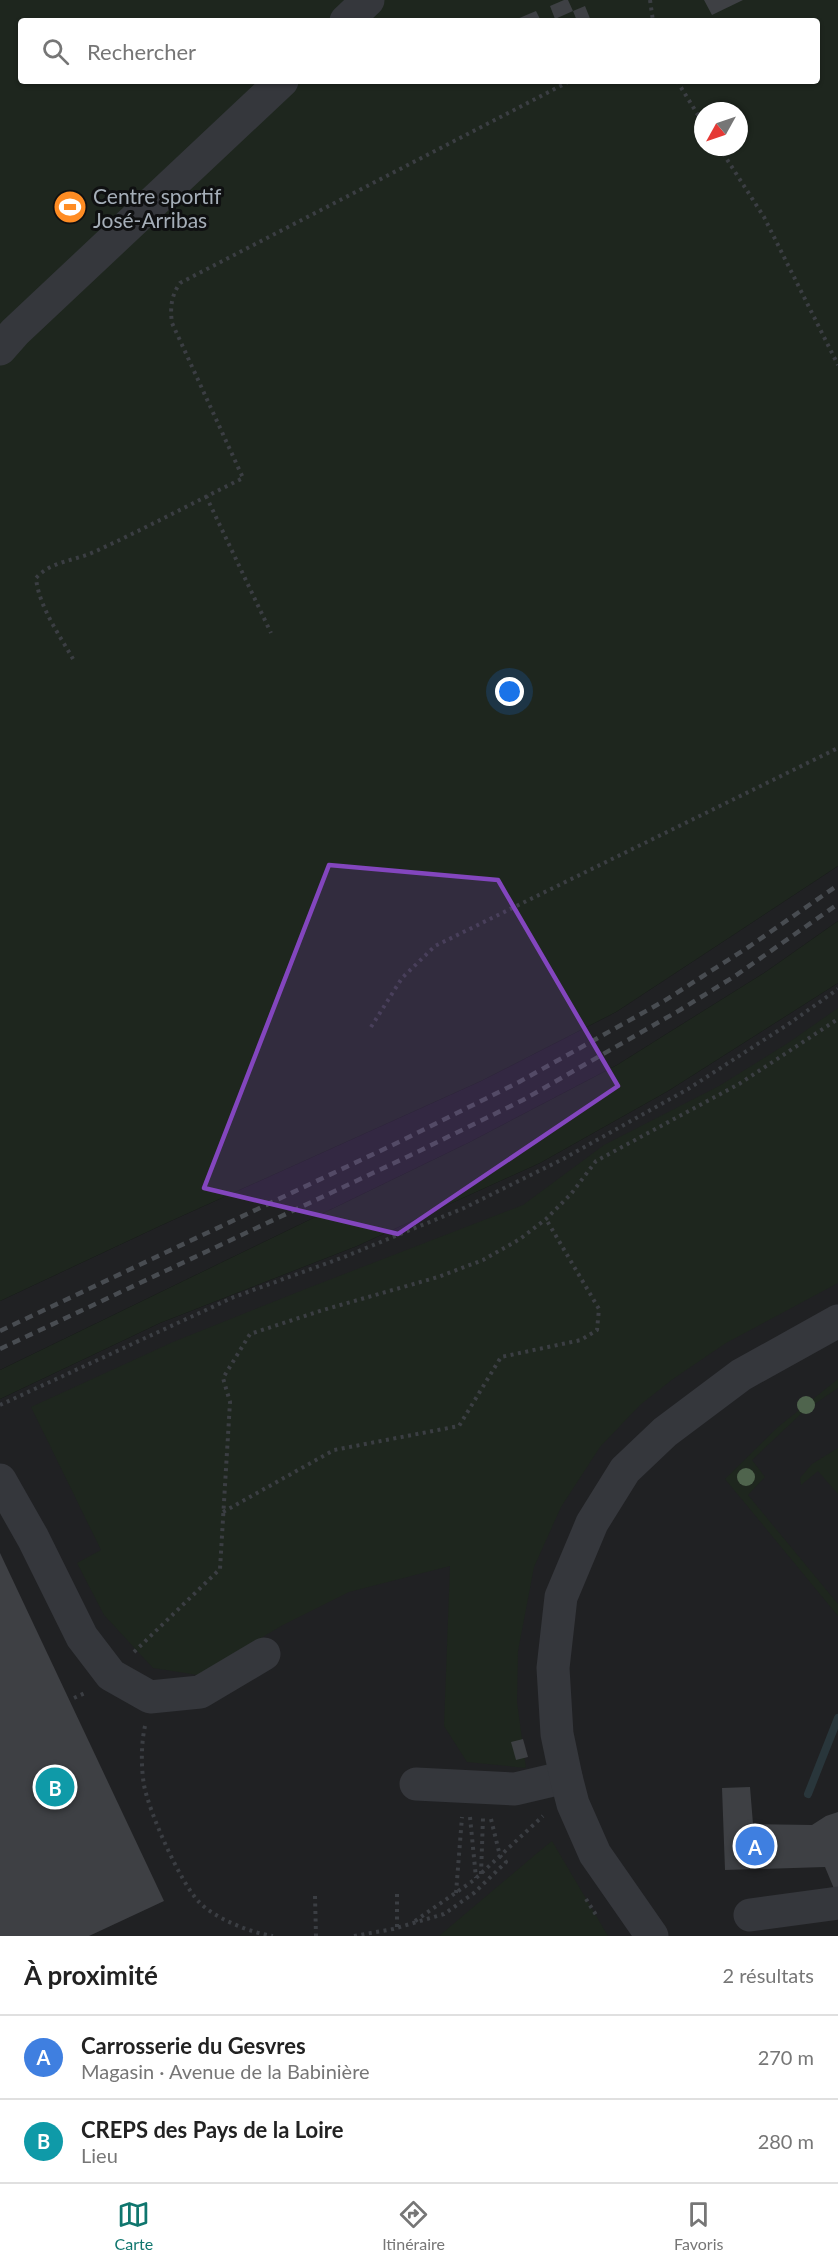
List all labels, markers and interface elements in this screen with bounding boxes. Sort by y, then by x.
search box [18,18,820,84]
icon: search [39,35,72,68]
text: Rechercher [87,38,196,65]
north arrow [694,102,748,156]
place label: Centre sportif José-Arribas [93,183,222,232]
sports icon: Centre sportif José-Arribas [52,189,88,225]
your location [495,677,524,706]
pin: B [36,1764,74,1810]
pin: A [736,1824,774,1868]
text: À proximité [24,1959,158,1991]
text: 2 résultats [723,1963,814,1987]
text: Carrosserie du Gesvres [81,2032,306,2059]
text: A [37,2045,50,2069]
text: 270 m [758,2045,814,2069]
text: Magasin · Avenue de la Babinière [81,2059,370,2083]
text: CREPS des Pays de la Loire [81,2116,343,2143]
text: B [37,2129,50,2153]
text: 280 m [758,2129,814,2153]
text: Lieu [81,2143,118,2167]
tab: Carte [115,2198,153,2253]
tab: Itinéraire [382,2198,445,2253]
tab: Favoris [674,2198,723,2253]

